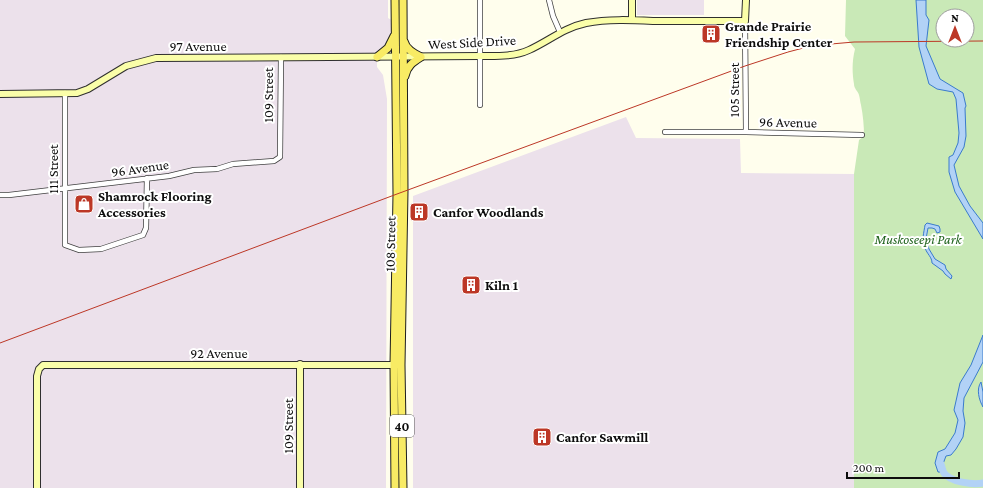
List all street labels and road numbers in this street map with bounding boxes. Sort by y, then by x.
street label: West Side Drive [428,32,516,52]
street label: 97 Avenue [169,38,227,54]
street label: 105 Street [726,62,742,117]
street label: 109 Street [260,67,276,123]
street label: 96 Avenue [759,113,817,131]
street label: 111 Street [45,144,61,194]
street label: 96 Avenue [110,156,170,180]
street label: 108 Street [382,216,398,272]
street label: 92 Avenue [190,345,248,361]
street label: 109 Street [280,398,296,454]
road number: 40 [390,415,414,437]

